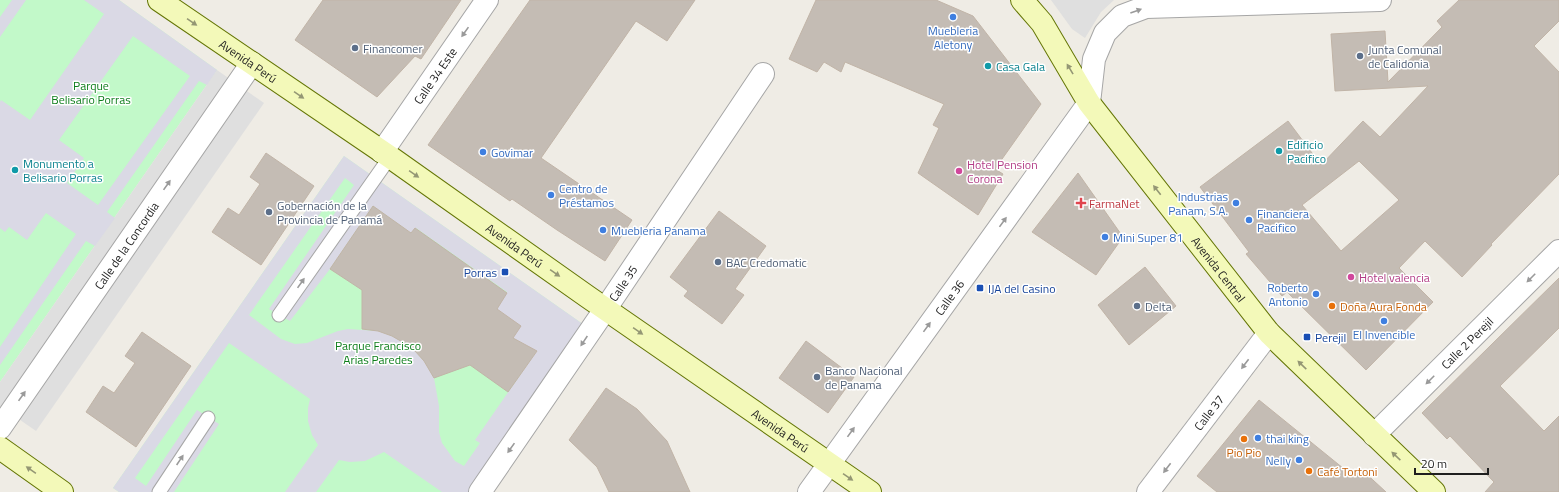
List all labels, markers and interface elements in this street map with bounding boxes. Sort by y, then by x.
one-way arrow [1130,8,1142,14]
marker: Muebleria Aletony [948,12,958,22]
one-way arrow [186,18,197,26]
place label: Muebleria Aletony [928,21,978,54]
one-way arrow [461,27,469,37]
street label: Avenida Perú [216,34,281,87]
place label: Financomer [363,39,423,58]
place label: Junta Comunal de Calidonia [1368,40,1442,73]
marker: Financomer [350,43,360,53]
street label: Calle 34 Este [408,43,461,108]
marker: Junta Comunal de Calidonia [1355,51,1365,61]
place label: Casa Gala [996,57,1045,76]
marker: Casa Gala [983,61,993,71]
one-way arrow [1066,63,1073,75]
park label: Parque Belisario Porras [51,76,131,109]
one-way arrow [294,91,304,99]
place label: Edificio Pacifico [1287,135,1326,168]
place label: Govimar [491,143,533,162]
marker: Edificio Pacifico [1274,146,1284,156]
marker: Govimar [478,147,488,157]
place label: Monumento a Belisario Porras [23,154,103,187]
place label: Hotel Pension Corona [967,155,1038,188]
marker: Monumento a Belisario Porras [10,165,20,175]
marker: Hotel Pension Corona [954,166,964,176]
one-way arrow [409,170,420,178]
place label: Centro de Préstamos [559,179,614,212]
one-way arrow [163,180,171,191]
one-way arrow [1153,184,1162,195]
place label: Industrias Panam, S.A. [1168,187,1228,220]
marker: Centro de Préstamos [546,190,556,200]
place label: FarmaNet [1089,194,1140,213]
place label: Gobernación de la Provincia de Panamá [277,196,382,229]
street label: Calle de la Concordia [89,198,163,293]
marker: FarmaNet [1076,198,1086,208]
marker: Industrias Panam, S.A. [1231,198,1241,208]
place label: Financiera Pacifico [1257,204,1309,237]
marker: Gobernación de la Provincia de Panamá [264,207,274,217]
marker: Financiera Pacifico [1244,215,1254,225]
one-way arrow [999,216,1007,227]
street label: Avenida Perú [482,218,547,272]
place label: Muebleria Panama [611,221,706,240]
marker: Muebleria Panama [598,225,608,235]
place label: Mini Super 81 [1113,228,1183,247]
marker: Mini Super 81 [1100,232,1110,242]
street label: Avenida Central [1187,232,1251,306]
place label: BAC Credomatic [726,253,807,272]
marker: BAC Credomatic [713,257,723,267]
street label: Calle 35 [604,261,642,305]
place label: Porras [464,263,497,282]
marker: Porras [500,267,510,277]
place label: Hotel valencia [1359,268,1430,287]
one-way arrow [549,269,560,277]
marker: Hotel valencia [1346,272,1356,282]
one-way arrow [1526,273,1536,283]
street label: Calle 36 [930,275,969,319]
one-way arrow [297,278,305,288]
place label: Roberto Antonio [1267,278,1308,311]
place label: IJA del Casino [988,279,1056,298]
marker: IJA del Casino [975,283,985,293]
marker: Roberto Antonio [1311,289,1321,299]
place label: Delta [1145,297,1172,316]
place label: Doña Aura Fonda [1340,297,1427,316]
marker: Delta [1132,301,1142,311]
marker: Doña Aura Fonda [1327,301,1337,311]
street label: Calle 2 Perejil [1436,312,1498,373]
marker: El Invencible [1379,316,1389,326]
one-way arrow [923,322,931,332]
place label: El Invencible [1353,325,1415,344]
one-way arrow [633,327,643,335]
place label: Perejil [1315,328,1346,347]
marker: Perejil [1302,332,1312,342]
one-way arrow [580,335,588,346]
park label: Parque Francisco Arias Paredes [335,336,421,369]
one-way arrow [1242,359,1250,369]
one-way arrow [1297,360,1307,370]
place label: Banco Nacional de Panama [825,361,903,394]
marker: Banco Nacional de Panama [812,372,822,382]
one-way arrow [1425,375,1435,385]
one-way arrow [18,391,26,401]
street label: Calle 37 [1189,391,1228,434]
street label: Avenida Perú [748,403,813,457]
one-way arrow [847,427,855,438]
place label: thai king [1266,429,1309,448]
marker: thai king [1253,433,1263,443]
marker: Pio Pio [1239,434,1249,444]
one-way arrow [507,443,515,453]
place label: Pio Pio [1227,443,1261,462]
scale bar [1415,450,1488,476]
place label: Nelly [1266,451,1291,470]
one-way arrow [1391,451,1401,460]
one-way arrow [176,454,184,465]
text: 20 m [1421,454,1447,473]
marker: Nelly [1294,455,1304,465]
one-way arrow [1163,462,1171,473]
place label: Café Tortoni [1317,462,1377,481]
one-way arrow [26,466,36,474]
marker: Café Tortoni [1304,466,1314,476]
one-way arrow [843,473,853,481]

